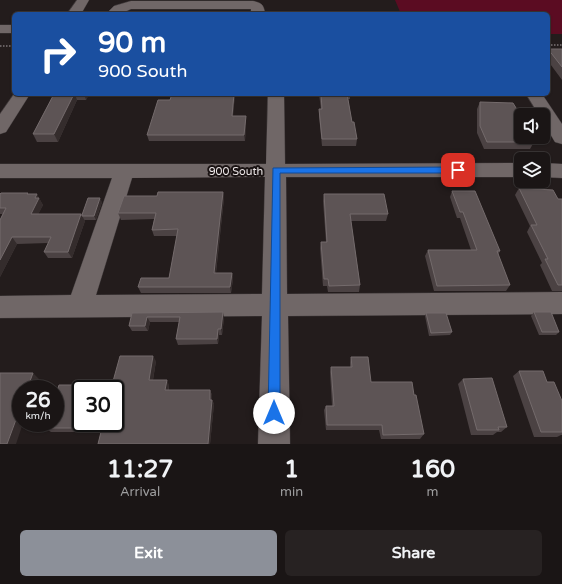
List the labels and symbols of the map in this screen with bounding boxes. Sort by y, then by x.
pin [441,153,475,187]
street label: 900 South [209,165,263,178]
speed limit sign: 30 [72,380,124,432]
position arrow [253,392,295,434]

